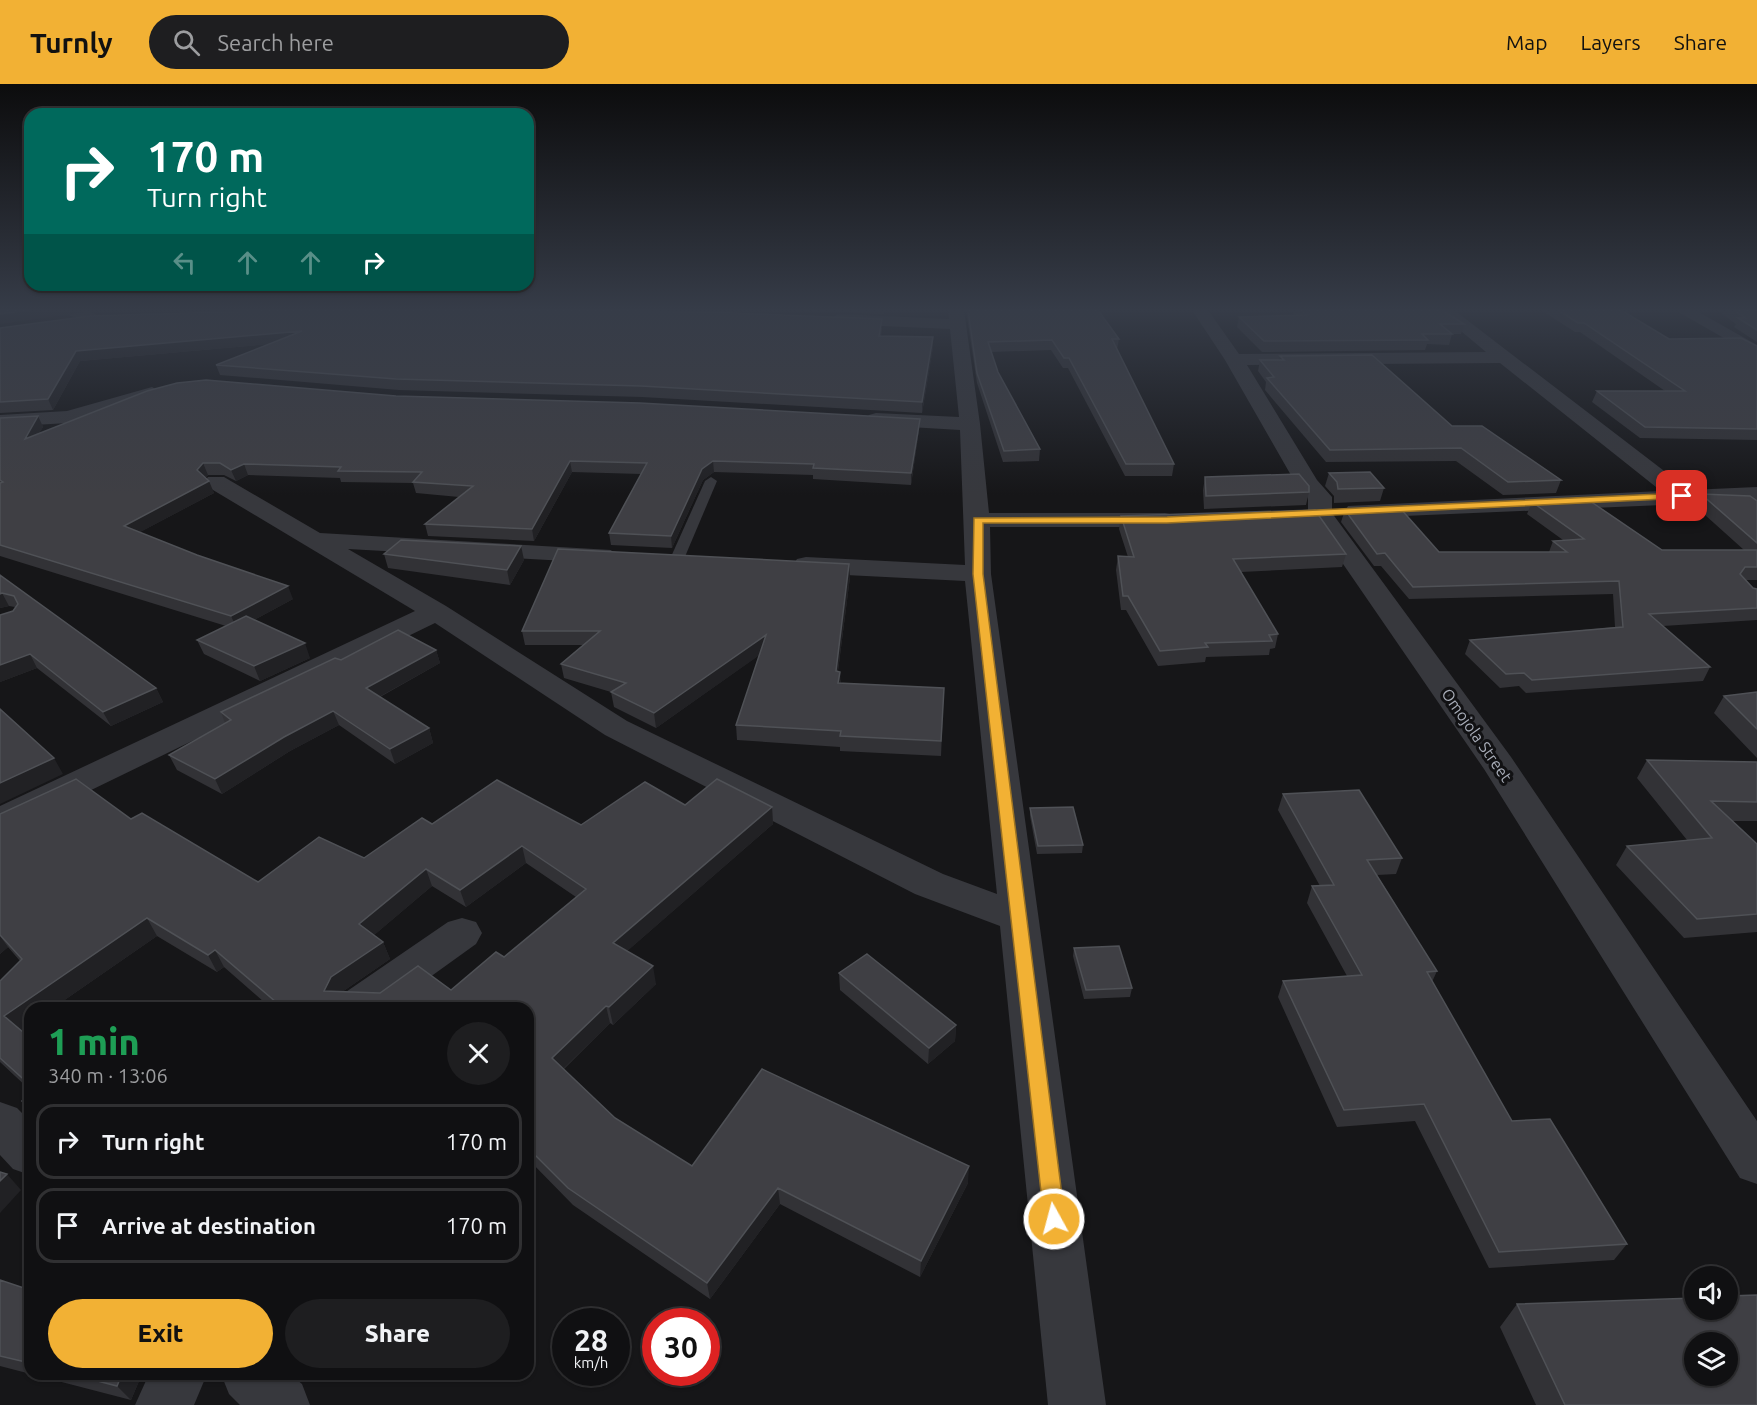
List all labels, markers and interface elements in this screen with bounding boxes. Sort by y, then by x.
search box [149,15,569,69]
icon: search [170,26,203,59]
text: Turnly [30,27,113,58]
text: Search here [218,30,334,55]
text: Map [1506,30,1547,54]
text: Layers [1580,30,1641,54]
text: Share [1674,30,1727,54]
icon: right [48,132,126,210]
text: 170 m [147,133,264,180]
text: Turn right [147,182,267,212]
icon: left [168,246,201,279]
icon: ahead [231,246,264,279]
icon: ahead [294,246,327,279]
icon: right [357,246,390,279]
pin [1656,470,1707,521]
icon: arrive [1665,479,1698,512]
street label: Omojola Street [1438,685,1516,786]
text: 1 min [48,1021,140,1062]
button: close [447,1022,510,1085]
text: 340 m · 13:06 [48,1064,168,1087]
icon: right [51,1125,84,1158]
text: Turn right [102,1129,204,1154]
text: 170 m [446,1129,507,1154]
position arrow [1022,1187,1086,1251]
icon: arrive [51,1209,84,1242]
text: Arrive at destination [102,1213,316,1238]
text: 170 m [446,1213,507,1238]
map controls [1684,1266,1738,1386]
button: sound [1684,1266,1738,1320]
button: Exit [48,1299,273,1368]
button: Share [285,1299,510,1368]
speed limit sign: 30 [642,1308,720,1386]
text: 28 [574,1323,608,1357]
button: layers [1684,1332,1738,1386]
text: km/h [574,1354,608,1371]

